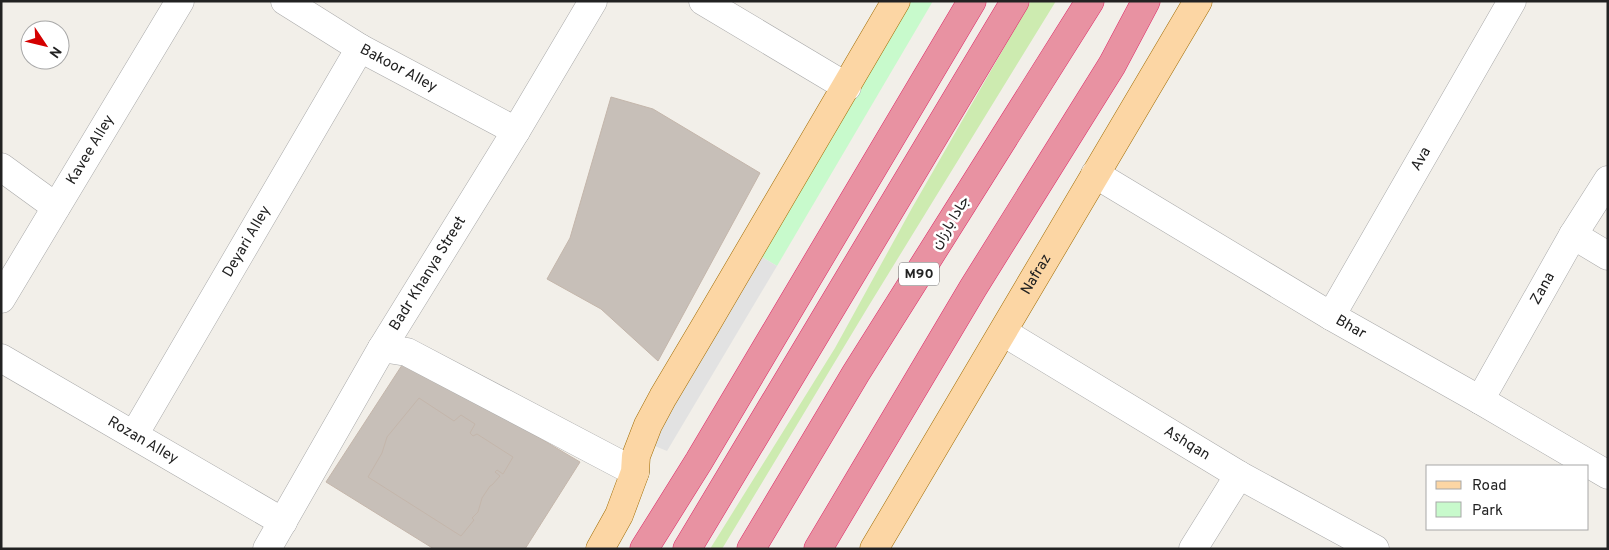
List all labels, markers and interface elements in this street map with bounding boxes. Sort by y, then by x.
north arrow [20,20,70,70]
street label: Bakoor Alley [356,40,440,97]
text: N [45,43,64,61]
street label: Kavee Alley [62,111,119,188]
street label: Ava [1407,144,1436,175]
street label: جادا بارزان [927,193,975,253]
street label: Deyari Alley [219,202,275,281]
street label: Badr Khanya Street [385,213,471,334]
street label: Nafraz [1017,251,1056,298]
road number: M90 [899,262,939,286]
street label: Zana [1526,269,1560,308]
street label: Bhar [1332,311,1370,343]
street label: Rozan Alley [104,412,182,468]
street label: Ashqan [1160,422,1214,465]
legend [1426,465,1589,530]
text: Road [1472,477,1507,496]
text: Park [1472,502,1503,521]

